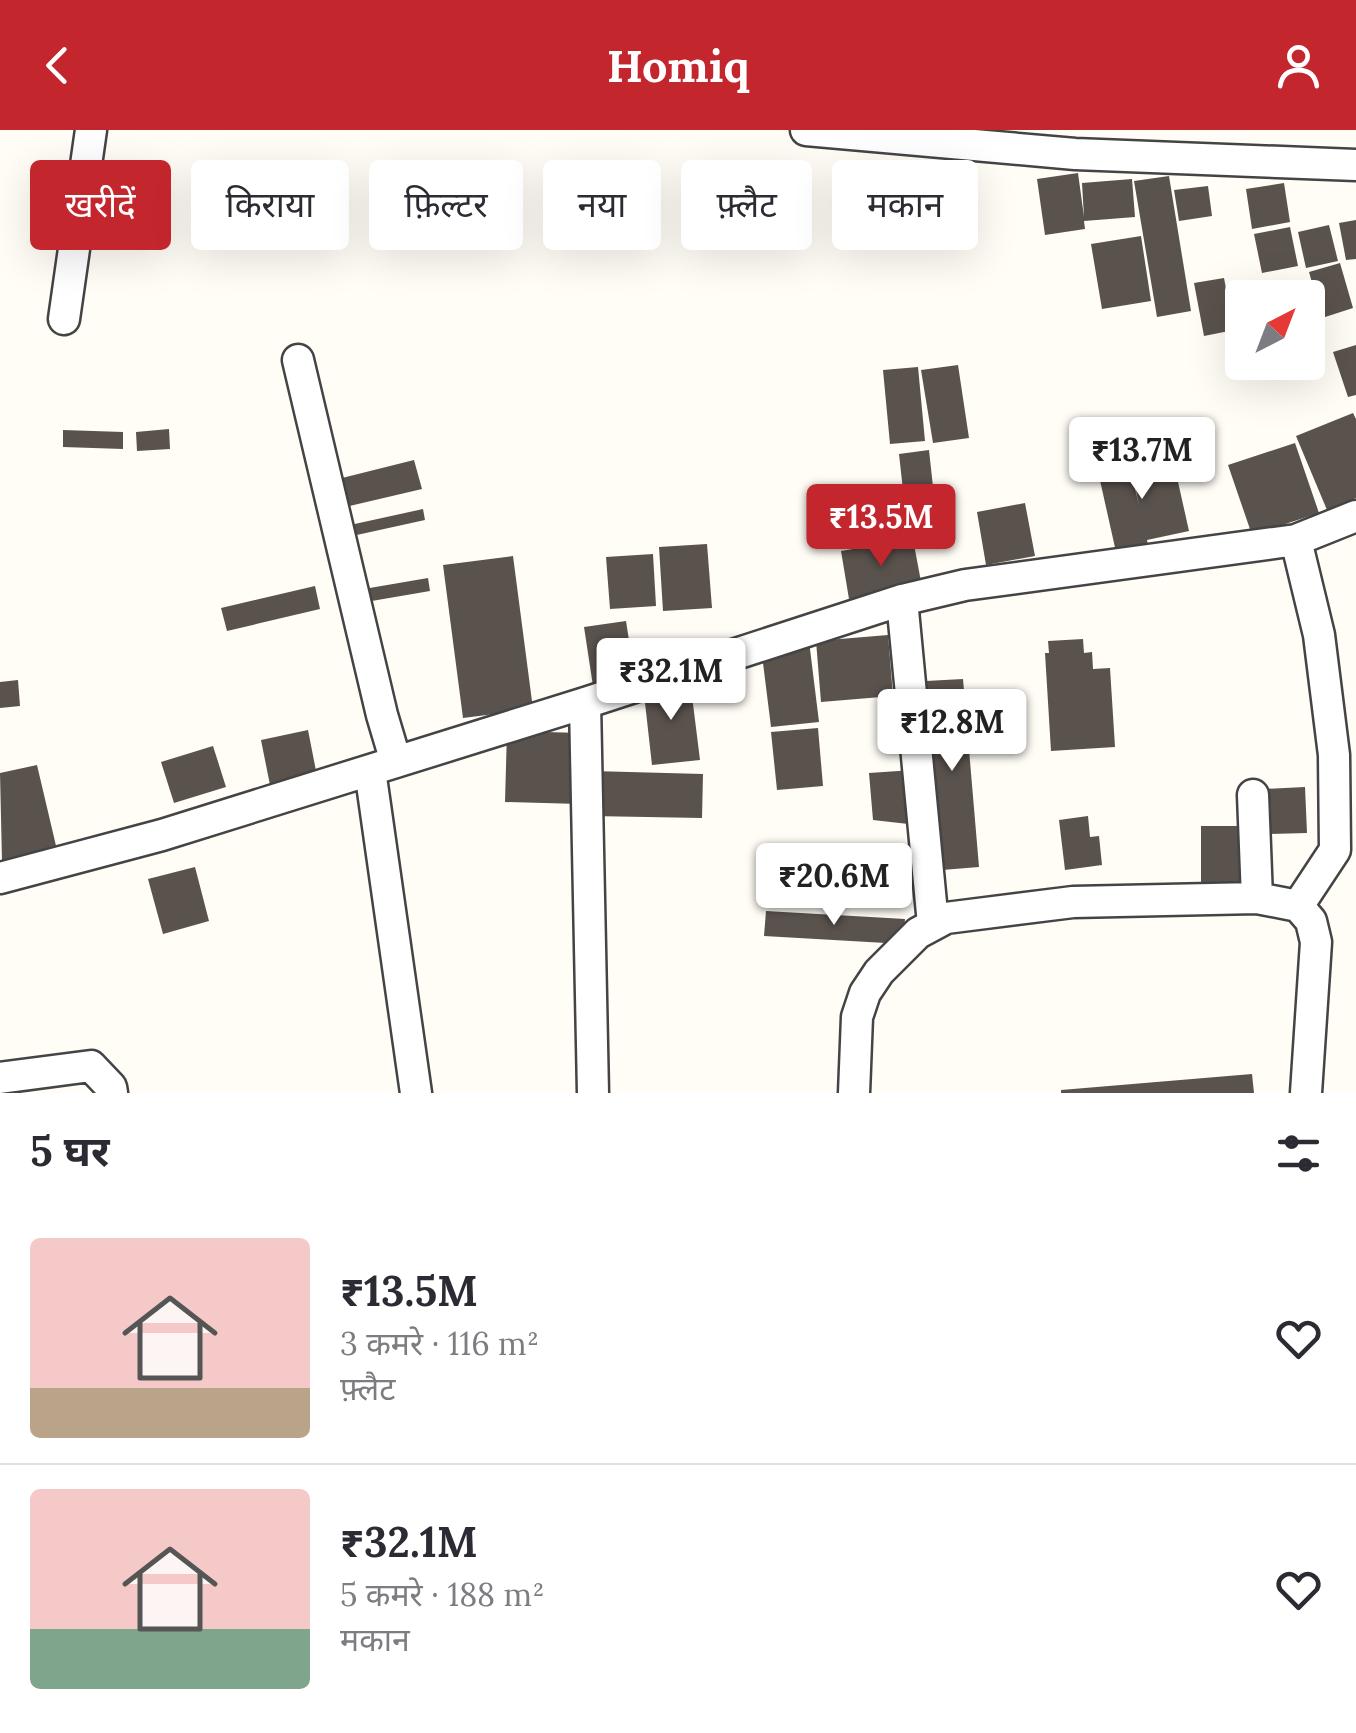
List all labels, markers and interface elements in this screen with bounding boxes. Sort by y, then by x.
text: Homiq [607,37,749,94]
icon: back [30,38,85,93]
icon: person [1271,38,1326,93]
chip: खरीदें [30,160,171,250]
chip: किराया [191,160,349,250]
chip: फ़िल्टर [369,160,523,250]
chip: नया [543,160,661,250]
chip: फ़्लैट [681,160,812,250]
chip: मकान [832,160,978,250]
north arrow [1225,280,1325,380]
map controls [1225,280,1325,380]
pin: ₹13.7M [1061,417,1223,502]
text: ₹13.7M [1091,429,1193,470]
pin: ₹13.5M [800,484,962,569]
text: ₹13.5M [828,496,934,537]
pin: ₹32.1M [590,638,752,723]
text: ₹32.1M [619,650,723,691]
pin: ₹12.8M [871,689,1033,774]
text: ₹12.8M [899,701,1005,742]
pin: ₹20.6M [753,843,915,928]
text: ₹20.6M [778,855,890,896]
text: 5 घर [30,1124,109,1178]
icon: filters [1271,1126,1326,1181]
text: ₹13.5M [340,1264,478,1318]
icon: home [110,1278,230,1398]
icon: heart [1271,1311,1326,1366]
text: 3 कमरे · 116 m² [340,1323,539,1364]
text: फ़्लैट [340,1368,395,1409]
text: ₹32.1M [340,1515,478,1569]
icon: home [110,1529,230,1649]
icon: heart [1271,1562,1326,1617]
text: 5 कमरे · 188 m² [340,1574,544,1615]
text: मकान [340,1619,410,1660]

